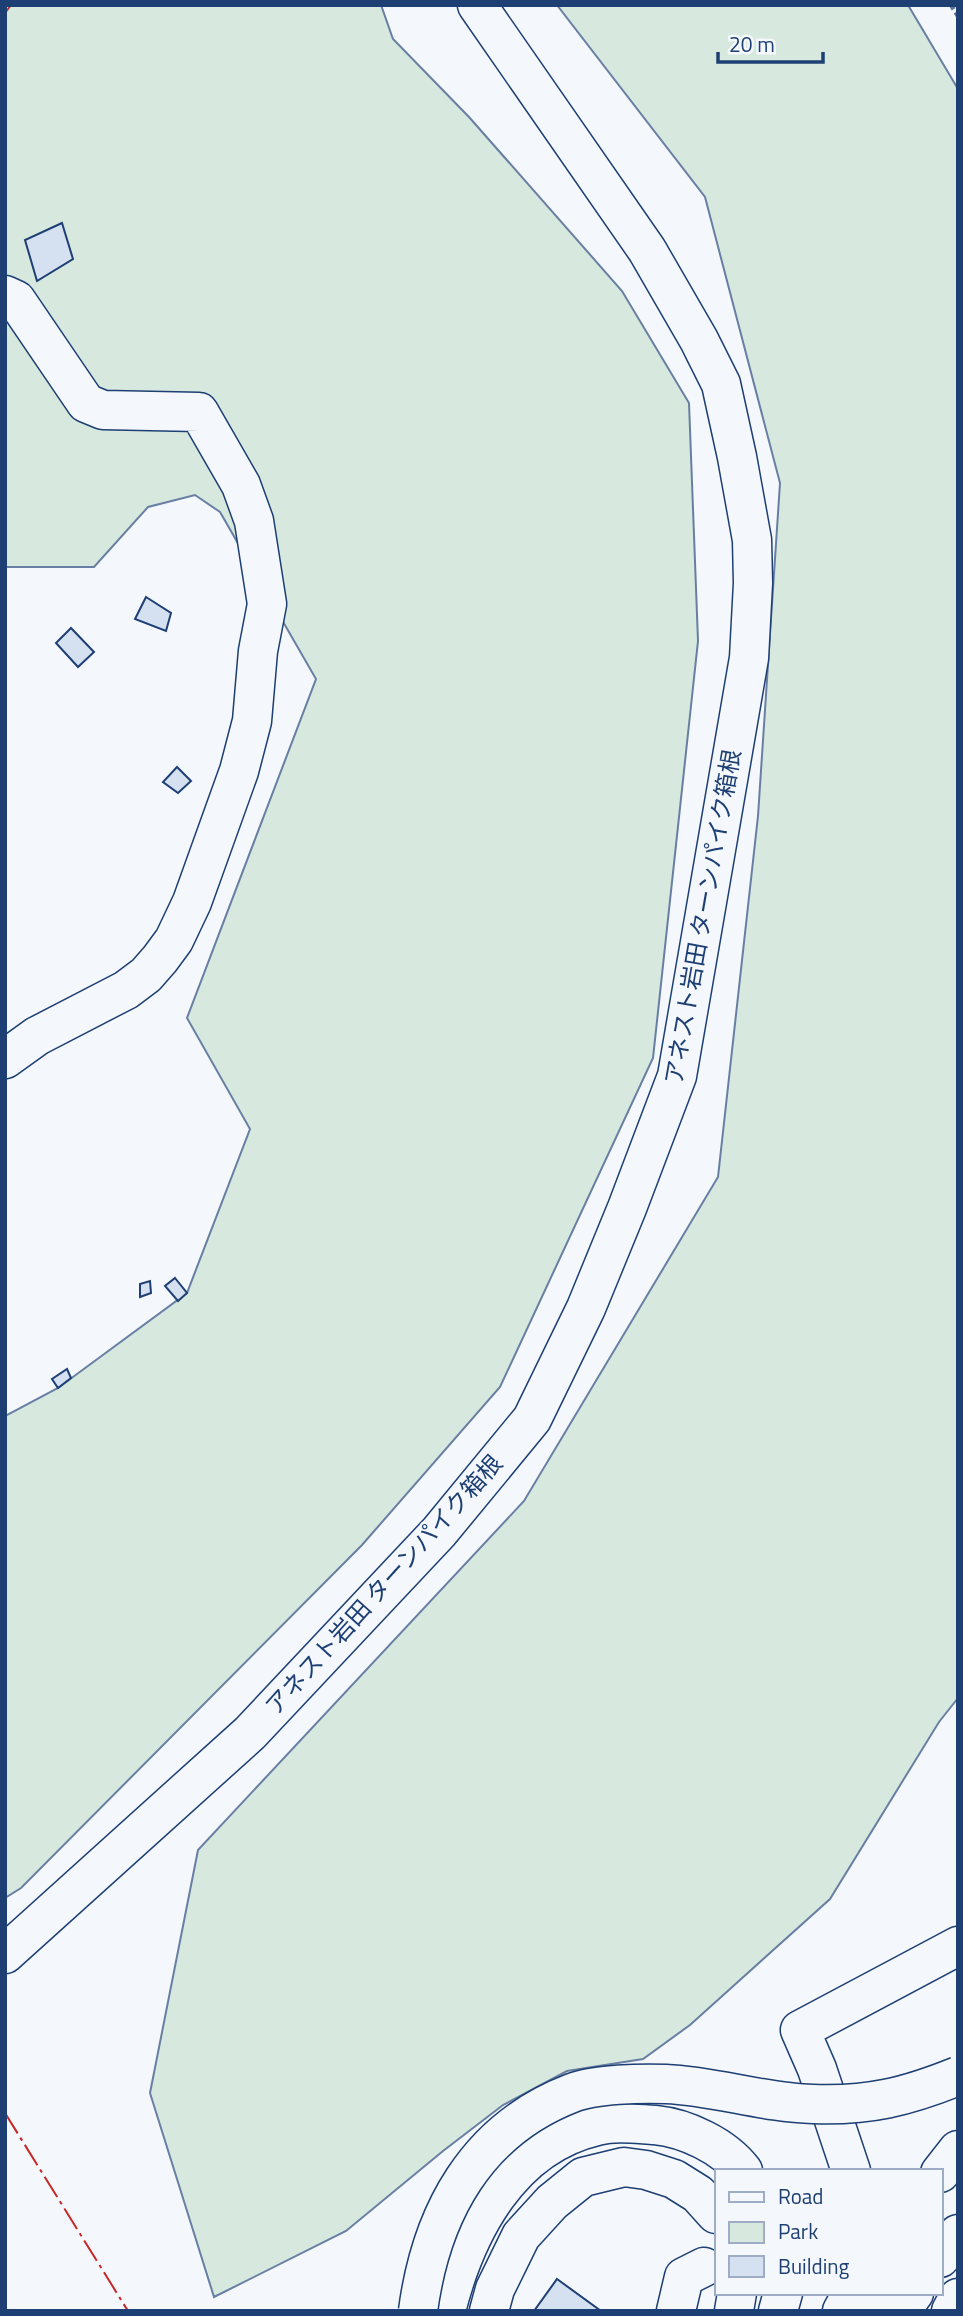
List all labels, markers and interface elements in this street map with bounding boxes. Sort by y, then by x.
scale bar [718,21,823,65]
text: 20 m [729,28,775,60]
street label: アネスト岩田 ターンパイク箱根 [655,746,749,1087]
street label: アネスト岩田 ターンパイク箱根 [256,1446,510,1723]
legend [715,2169,942,2295]
text: Road [778,2180,823,2212]
text: Park [778,2215,818,2247]
text: Building [778,2250,850,2282]

